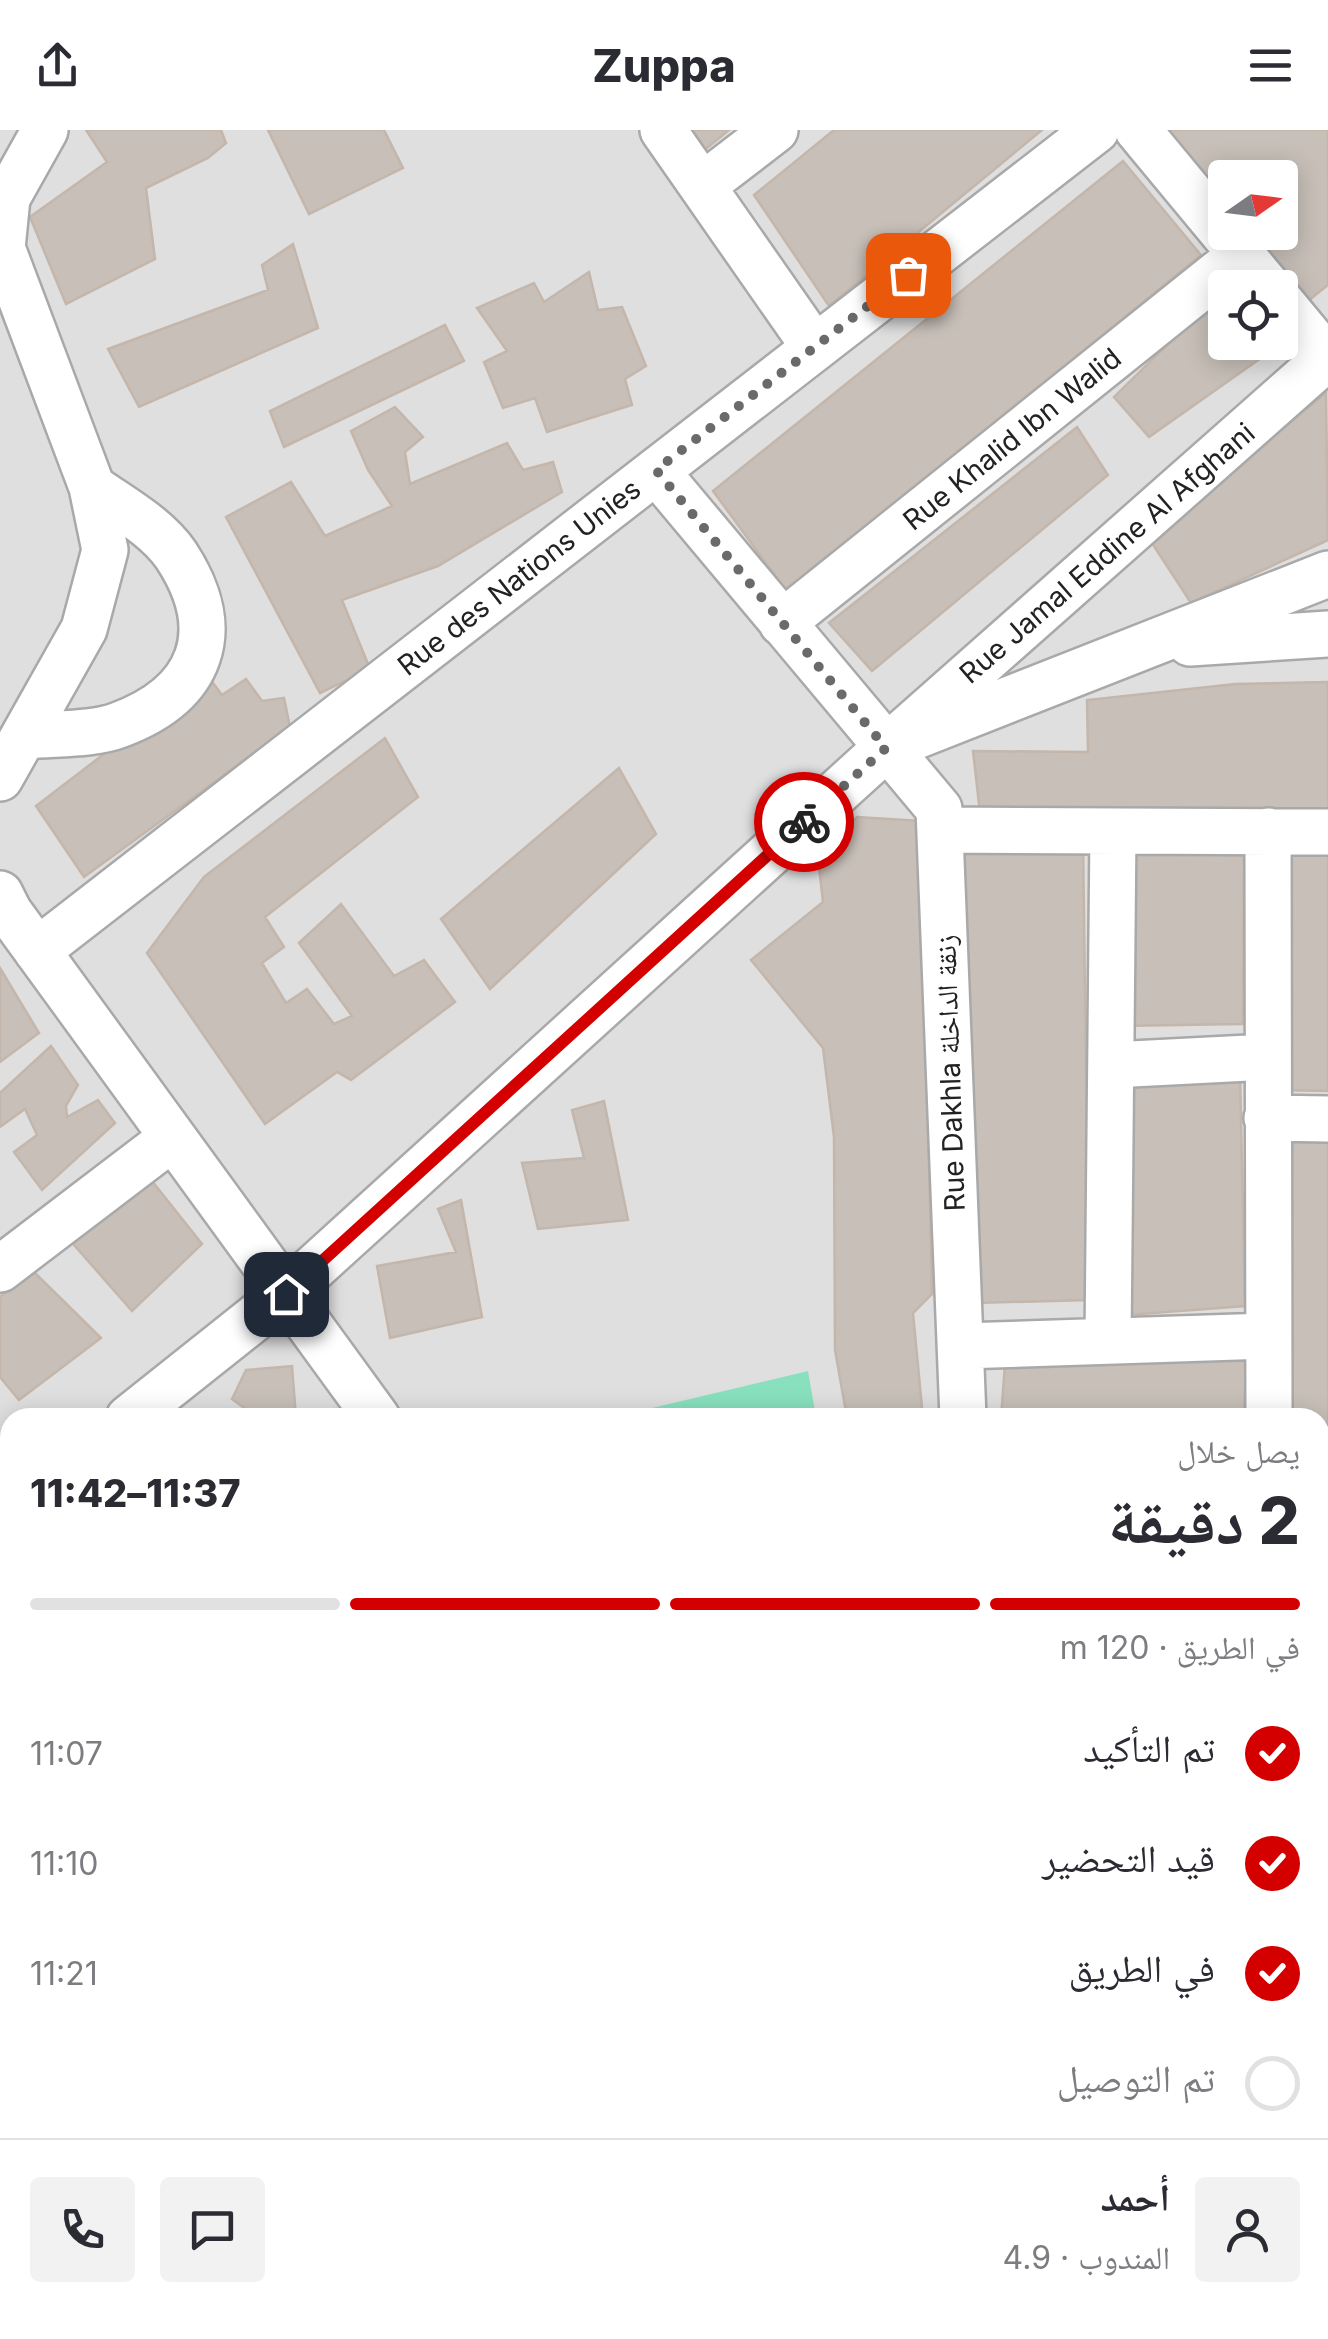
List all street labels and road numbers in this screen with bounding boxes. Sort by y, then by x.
street label: Rue Khalid Ibn Walid [896,341,1128,537]
street label: Rue Jamal Eddine Al Afghani [953,416,1261,690]
street label: Rue des Nations Unies [391,472,647,682]
street label: Rue Dakhla زنقة الداخلة [928,934,972,1212]

